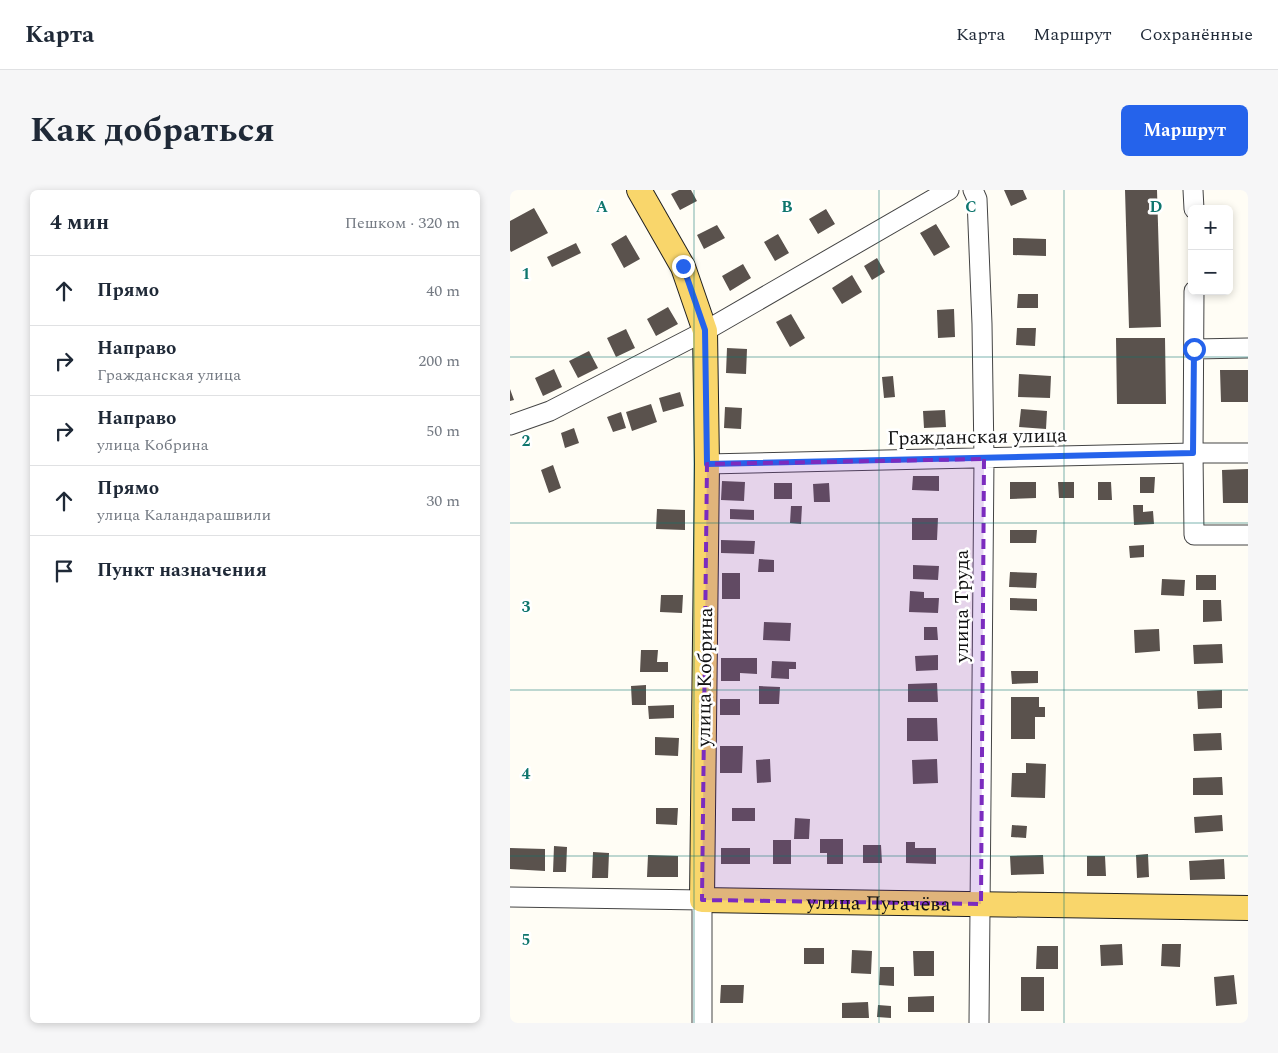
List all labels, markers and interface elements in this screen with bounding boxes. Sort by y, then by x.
text: Карта [25,17,94,53]
text: Карта [956,21,1005,48]
text: Маршрут [1033,21,1112,48]
text: Сохранённые [1140,21,1253,48]
text: Как добраться [30,104,275,157]
button: Маршрут [1121,105,1248,156]
text: A [596,195,609,219]
text: B [781,195,793,219]
text: C [965,195,977,219]
text: D [1150,195,1163,219]
map controls [1188,205,1233,295]
button: + [1188,205,1233,250]
text: 4 мин [50,207,109,239]
text: Пешком · 320 m [345,211,460,235]
button: − [1188,250,1233,295]
route end [672,255,695,278]
text: 1 [522,262,530,286]
text: Прямо [97,276,159,305]
icon: ahead [50,277,78,305]
text: 40 m [426,279,460,303]
text: Направо [97,334,176,363]
route start [1183,338,1206,361]
icon: right [50,347,78,375]
text: 200 m [418,349,460,373]
text: Гражданская улица [97,363,241,387]
text: Направо [97,404,176,433]
icon: right [50,417,78,445]
text: 50 m [426,419,460,443]
street label: Гражданская улица [887,420,1067,454]
text: 2 [522,429,531,453]
text: улица Кобрина [97,433,209,457]
text: Прямо [97,474,159,503]
icon: ahead [50,487,78,515]
text: 30 m [426,489,460,513]
text: улица Каландарашвили [97,503,271,527]
street label: улица Труда [947,549,977,664]
text: Пункт назначения [97,556,267,585]
icon: arrive [50,557,78,585]
text: 3 [522,595,531,619]
street label: улица Кобрина [689,607,721,748]
text: 4 [522,762,531,786]
street label: улица Пугачёва [805,888,951,920]
text: 5 [522,928,530,952]

